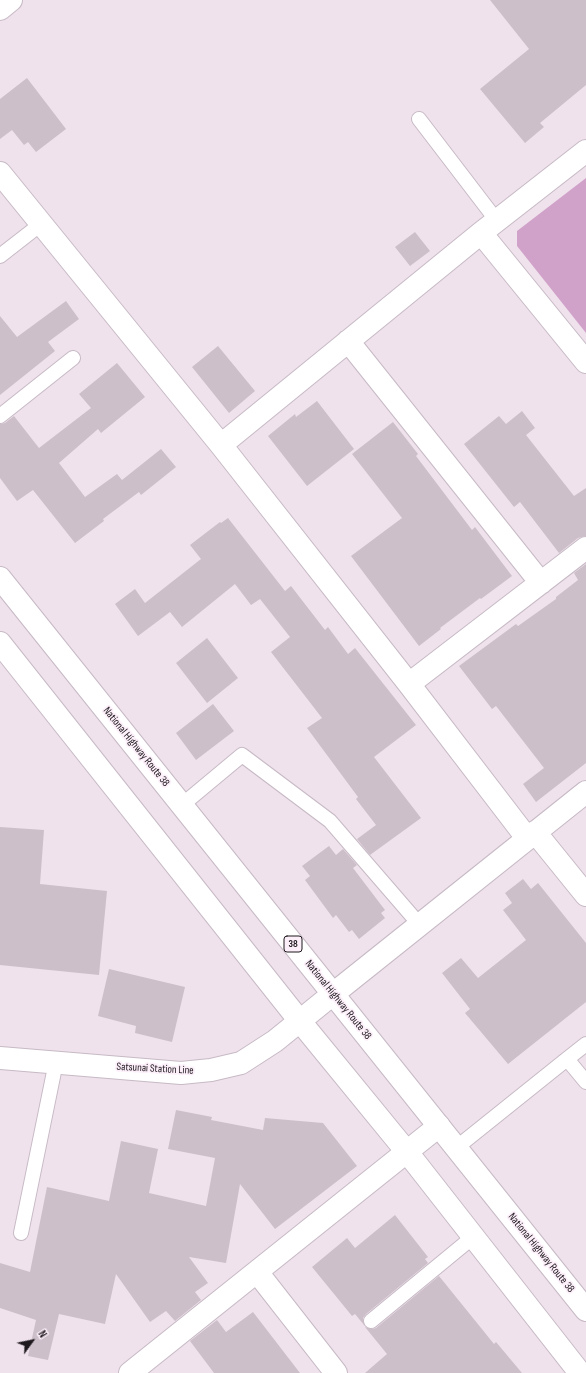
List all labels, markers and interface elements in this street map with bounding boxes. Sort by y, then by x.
street label: National Highway Route 38 [100,705,172,789]
road number: 38 [284,936,302,952]
street label: National Highway Route 38 [302,958,374,1042]
street label: Satsunai Station Line [116,1060,194,1078]
street label: National Highway Route 38 [505,1211,577,1295]
north arrow [12,1321,52,1361]
text: N [35,1328,50,1340]

